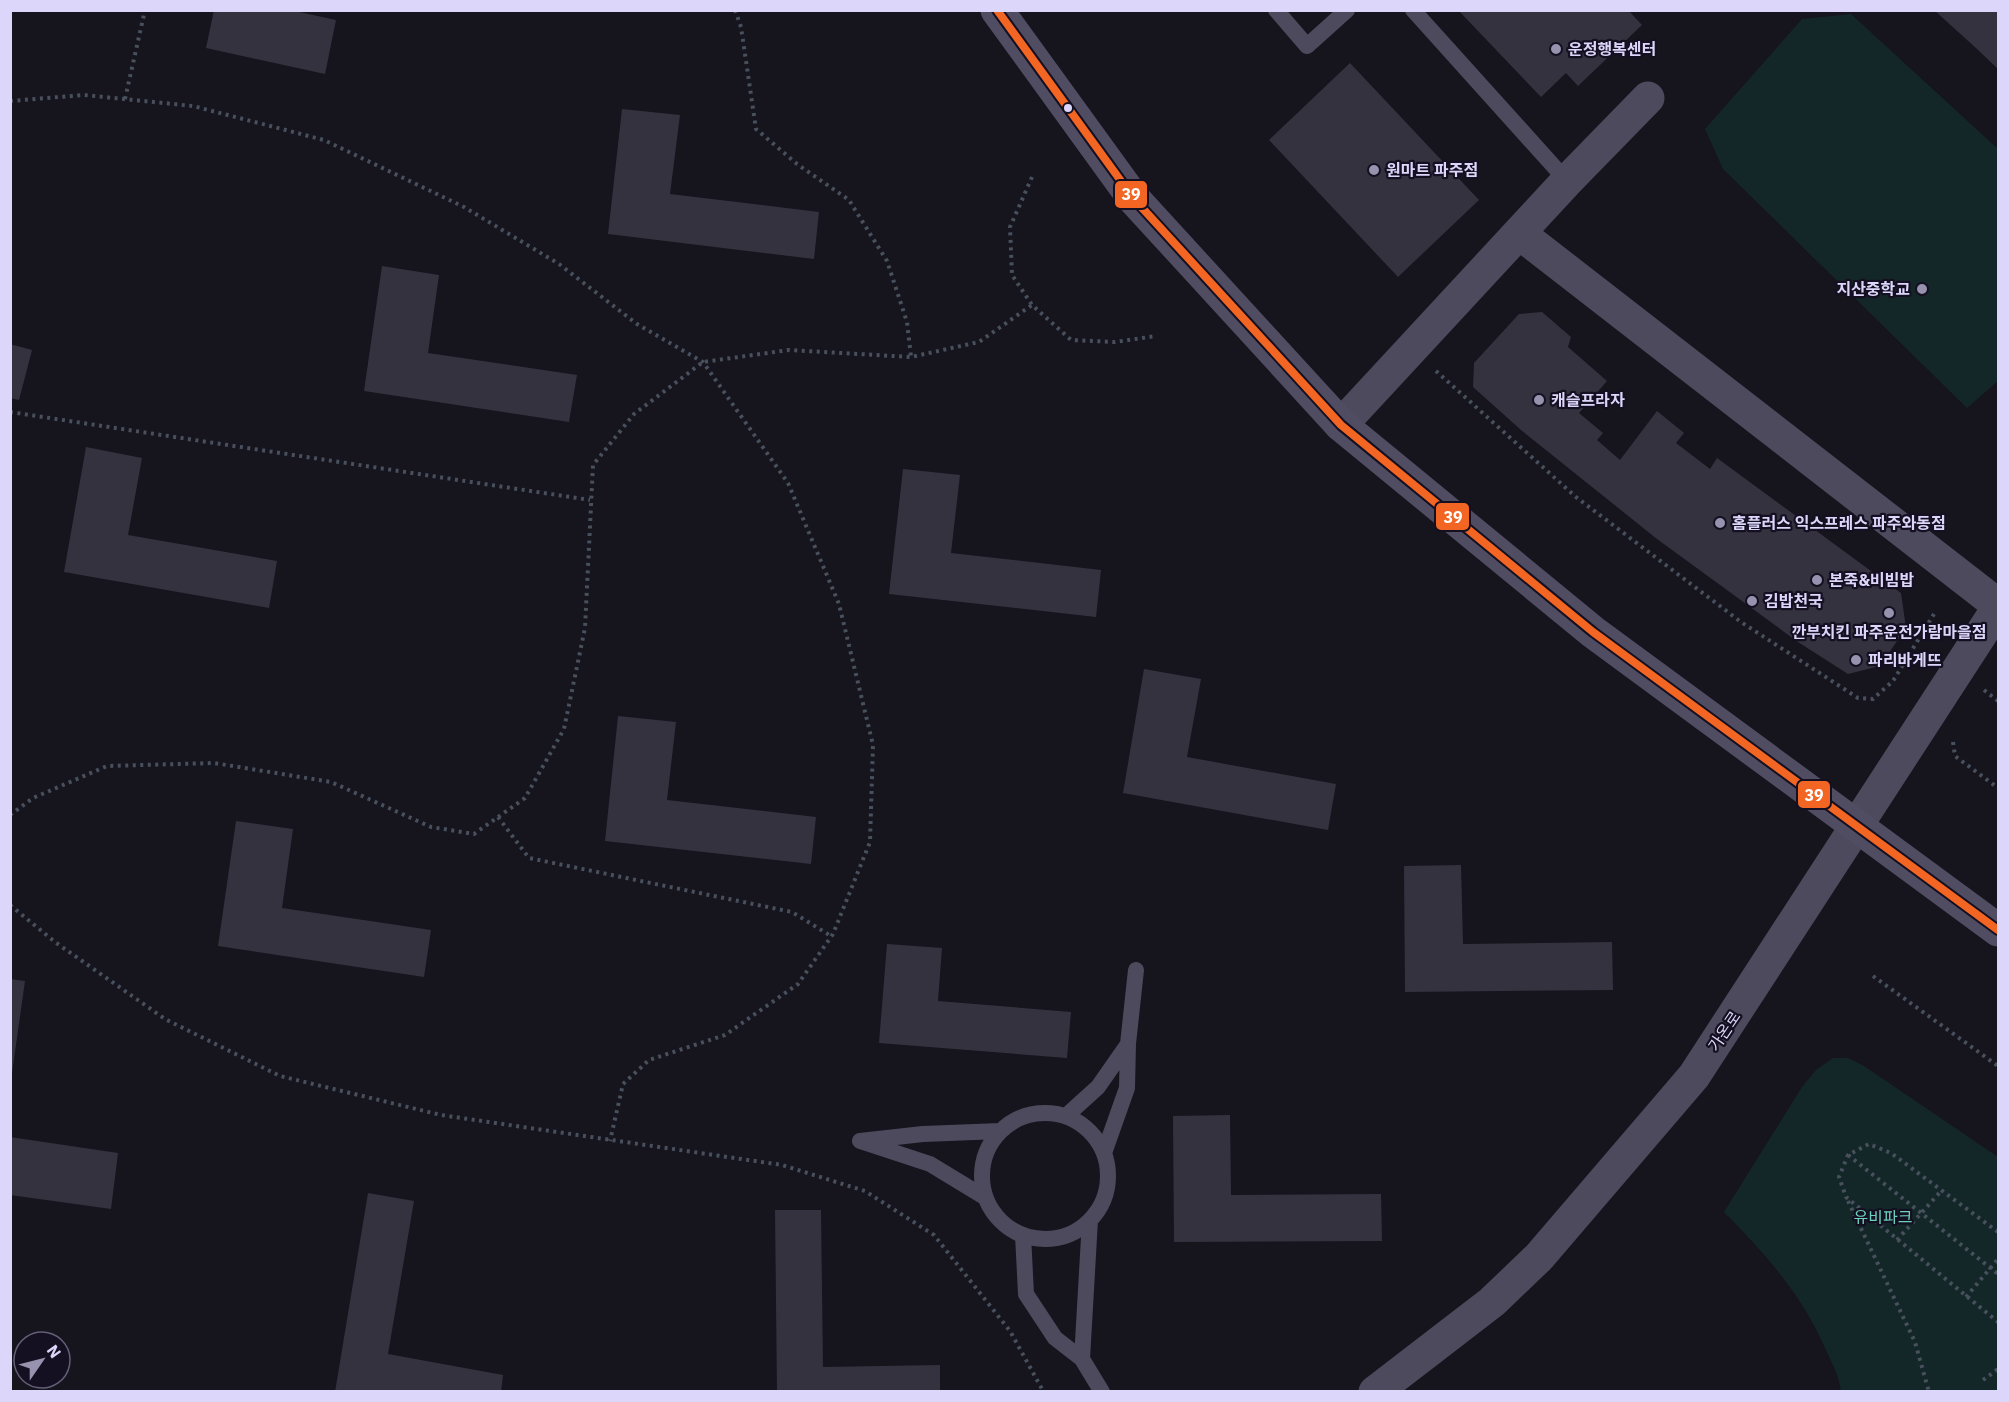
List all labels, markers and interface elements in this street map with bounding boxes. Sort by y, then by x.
place label: 운정행복센터 [1568,39,1656,59]
marker: 운정행복센터 [1549,42,1563,56]
unlabelled marker [1062,102,1074,114]
place label: 원마트 파주점 [1386,160,1478,180]
marker: 원마트 파주점 [1367,163,1381,177]
line badge: 39 [1114,180,1148,209]
text: 39 [1121,184,1141,204]
place label: 지산중학교 [1836,279,1910,299]
marker: 지산중학교 [1915,282,1929,296]
place label: 캐슬프라자 [1551,390,1625,410]
marker: 캐슬프라자 [1532,393,1546,407]
line badge: 39 [1435,502,1470,531]
text: 39 [1443,507,1463,527]
place label: 홈플러스 익스프레스 파주와동점 [1732,513,1946,533]
marker: 홈플러스 익스프레스 파주와동점 [1713,516,1727,530]
place label: 본죽&비빔밥 [1829,570,1914,590]
marker: 본죽&비빔밥 [1810,573,1824,587]
place label: 김밥천국 [1764,591,1823,611]
marker: 김밥천국 [1745,594,1759,608]
marker: 깐부치킨 파주운전가람마을점 [1882,606,1896,620]
place label: 깐부치킨 파주운전가람마을점 [1791,622,1987,642]
place label: 파리바게뜨 [1868,650,1942,670]
marker: 파리바게뜨 [1849,653,1863,667]
line badge: 39 [1797,780,1831,809]
text: 39 [1804,785,1824,805]
street label: 가온로 [1703,1007,1745,1055]
park label: 유비파크 [1854,1207,1912,1227]
north arrow [12,1330,72,1390]
text: N [43,1341,66,1362]

